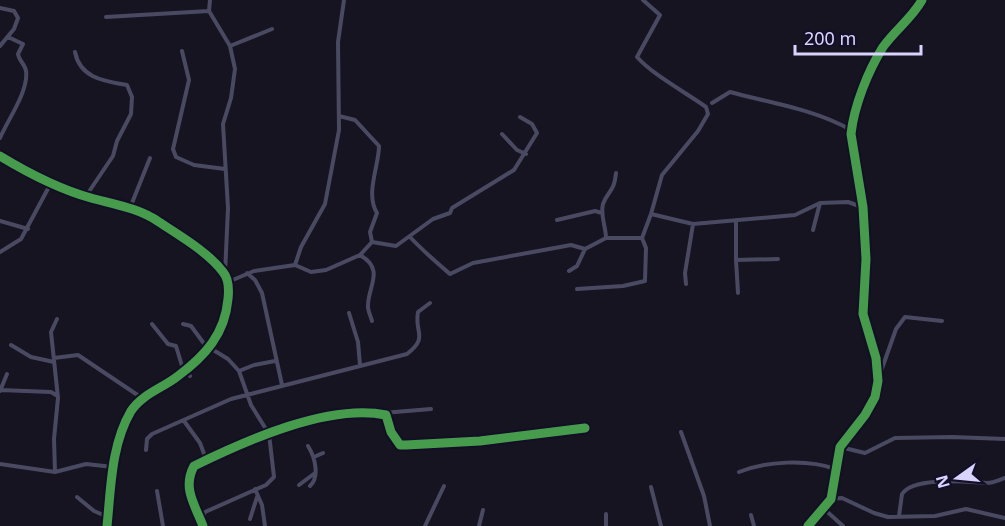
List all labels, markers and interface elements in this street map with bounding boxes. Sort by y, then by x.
scale bar [795,18,921,56]
text: 200 m [804,26,856,50]
north arrow [927,448,987,508]
text: N [930,473,955,491]

